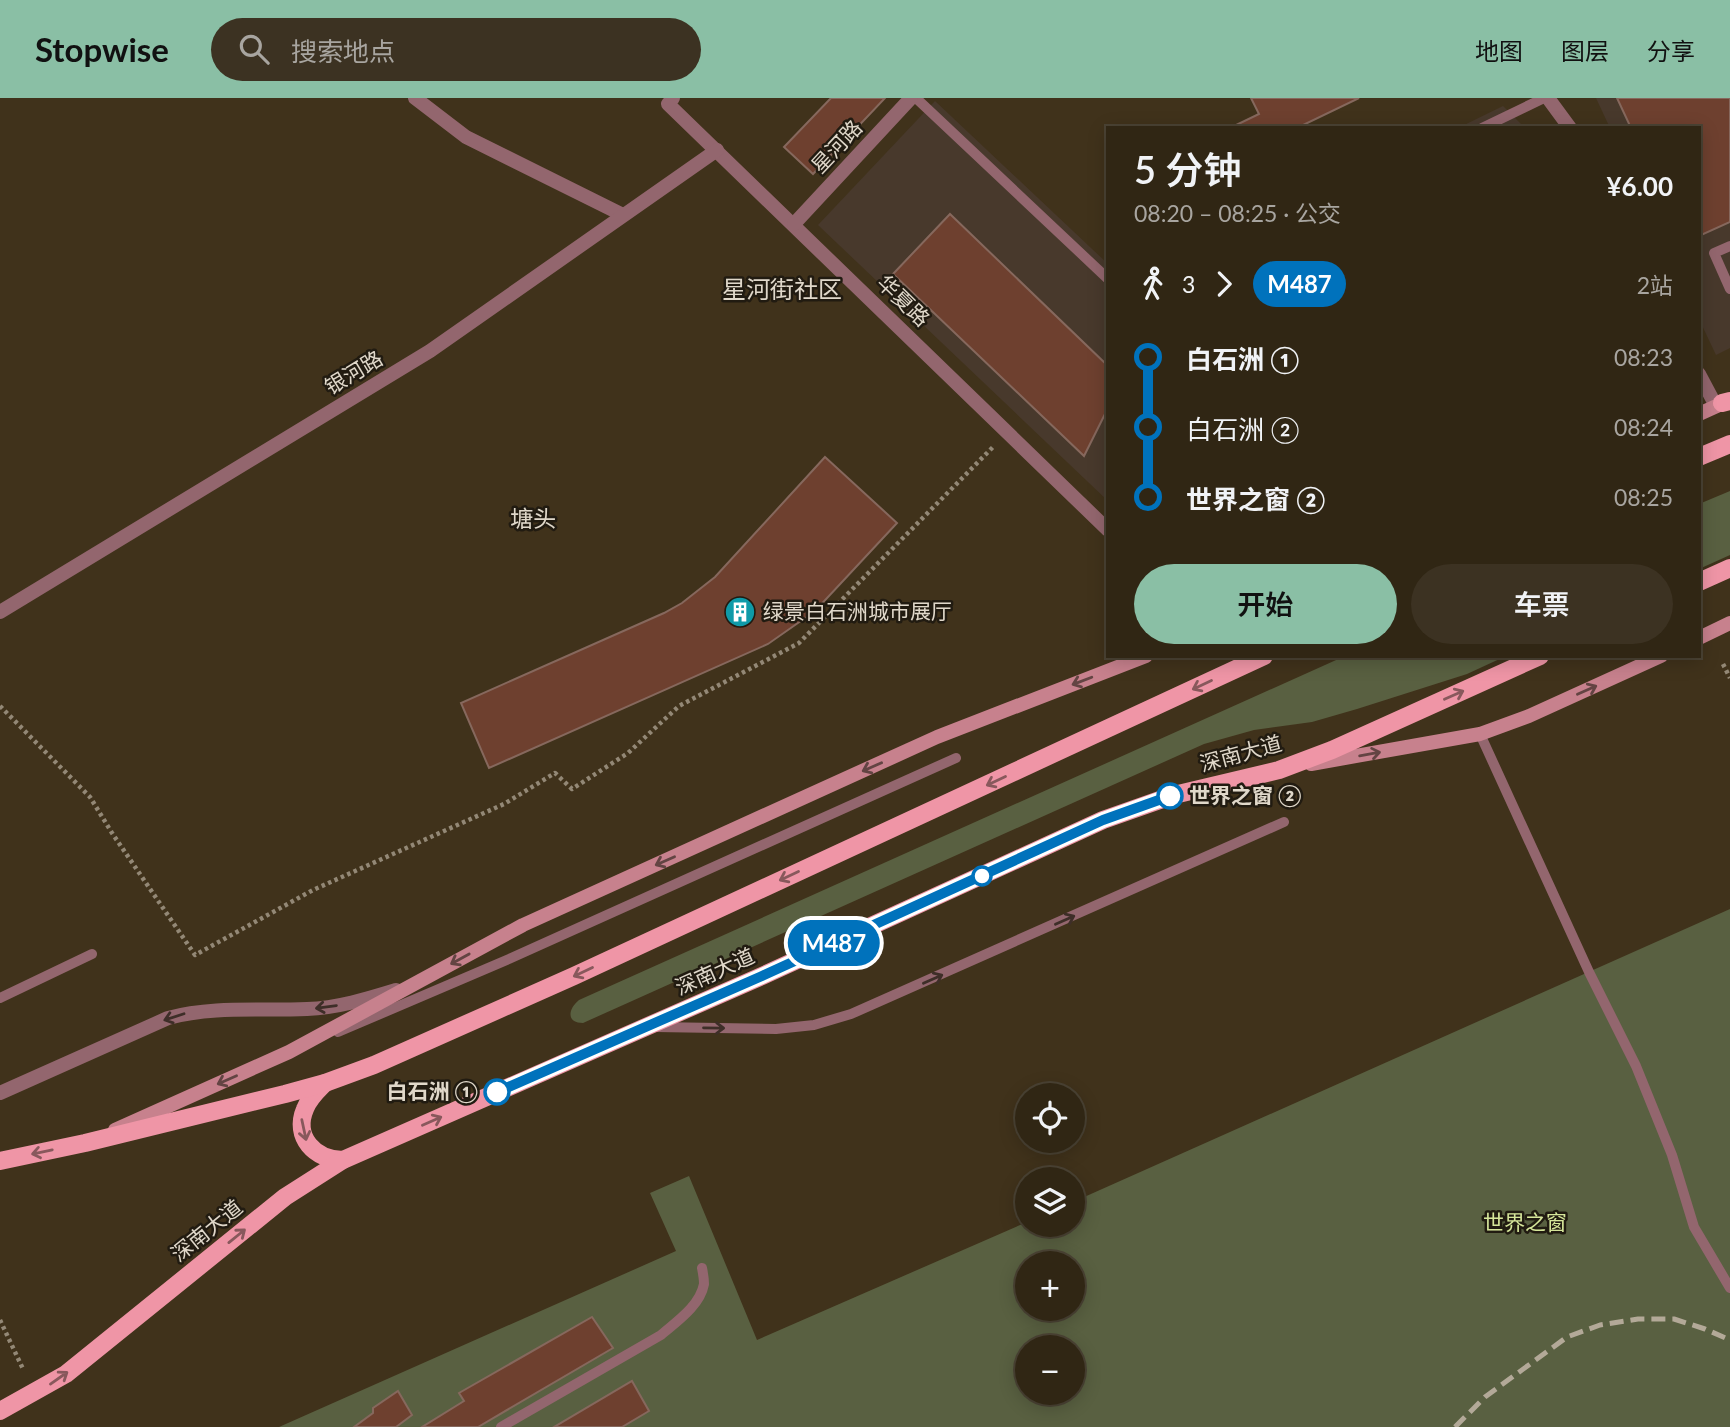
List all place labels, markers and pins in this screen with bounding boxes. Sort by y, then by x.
building icon: 绿景白石洲城市展厅 [723,595,757,629]
place label: 绿景白石洲城市展厅 [763,598,952,623]
place label: 世界之窗 ② [1189,782,1302,808]
marker: 世界之窗 ② [1157,783,1183,809]
unlabelled marker [972,866,992,886]
place label: 白石洲 ① [386,1078,478,1104]
marker: 白石洲 ① [484,1079,510,1105]

